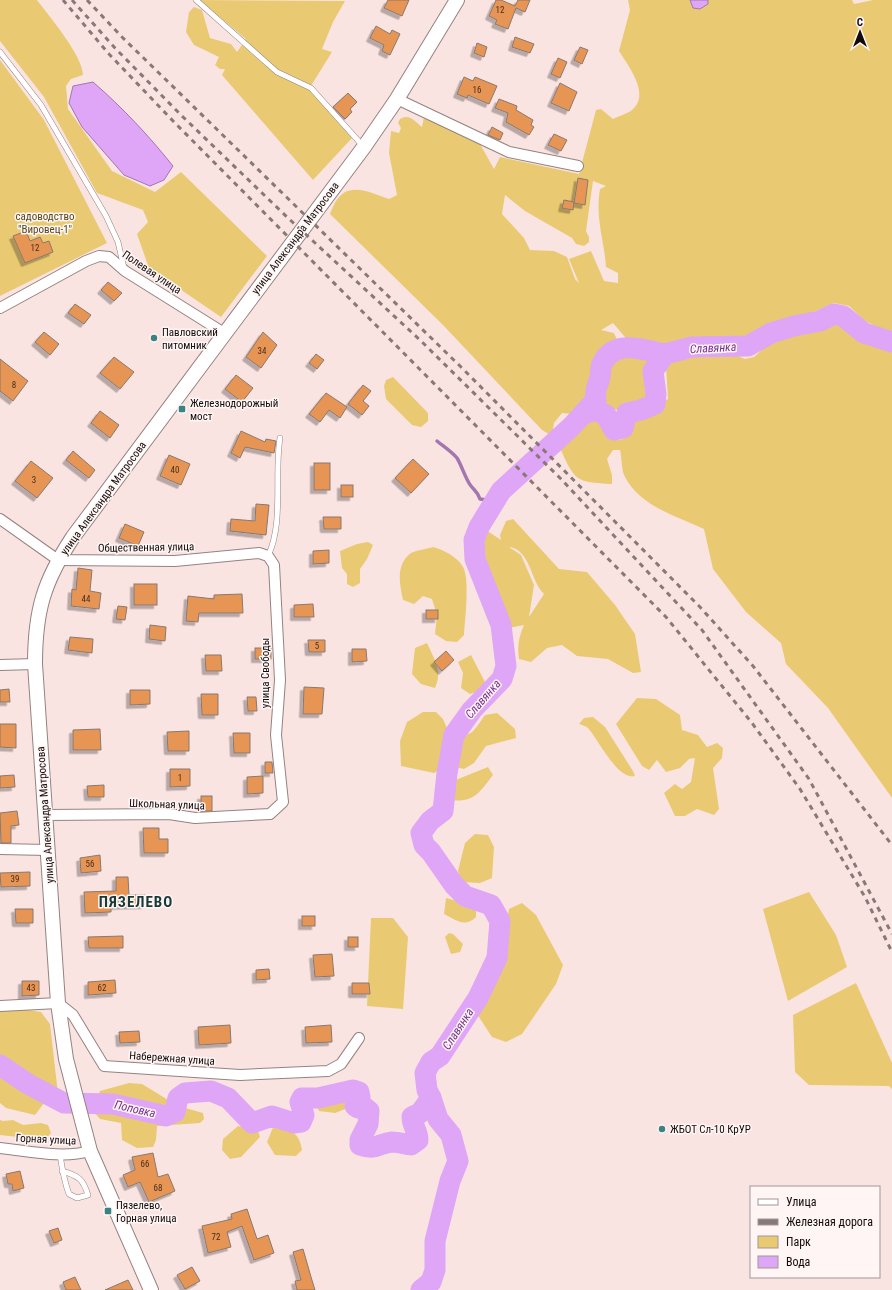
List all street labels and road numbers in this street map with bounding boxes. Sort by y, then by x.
street label: улица Александра Матросова [249,180,342,297]
street label: Полевая улица [120,248,184,297]
street label: улица Александра Матросова [58,439,149,558]
street label: Общественная улица [98,540,194,555]
street label: улица Свободы [259,638,272,708]
street label: улица Александра Матросова [34,746,57,884]
street label: Школьная улица [129,797,205,812]
street label: Набережная улица [129,1049,215,1068]
street label: Горная улица [15,1131,77,1148]

